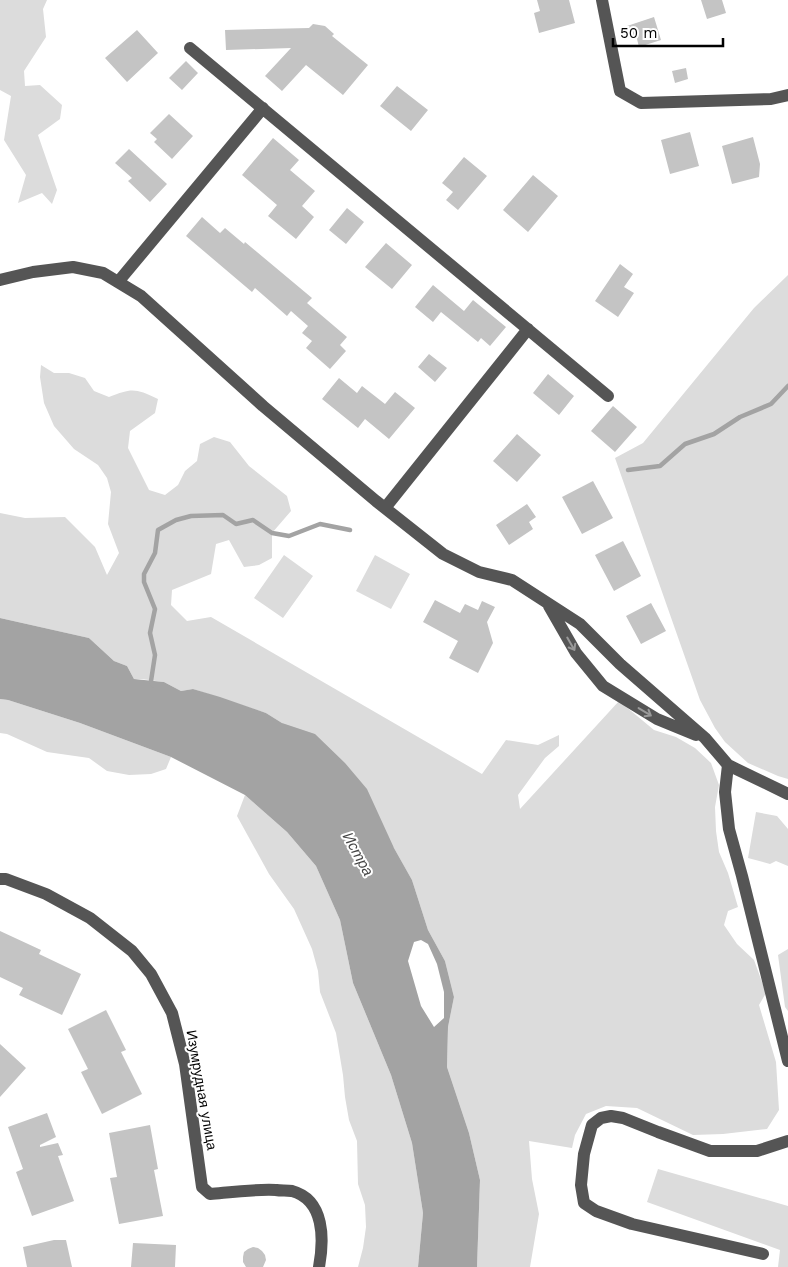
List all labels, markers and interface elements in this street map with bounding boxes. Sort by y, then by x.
scale bar [613,15,723,47]
text: 50 m [620,24,657,42]
one-way arrow [566,636,576,650]
one-way arrow [637,707,651,717]
water label: Истра [339,829,377,879]
street label: Изумрудная улица [184,1029,220,1151]

